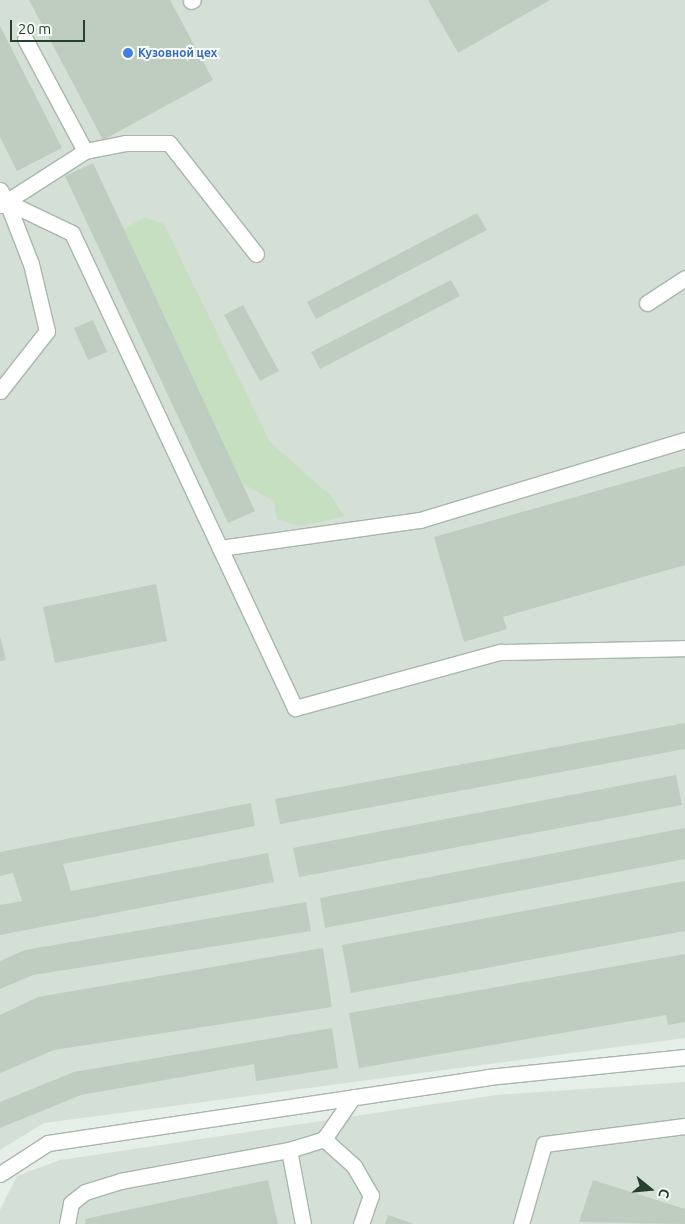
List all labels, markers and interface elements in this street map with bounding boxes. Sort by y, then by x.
scale bar [12,10,88,42]
text: 20 m [18,20,51,37]
place label: Кузовной цех [138,46,217,60]
marker: Кузовной цех [122,47,134,59]
north arrow [625,1164,675,1214]
text: С [655,1187,673,1200]

